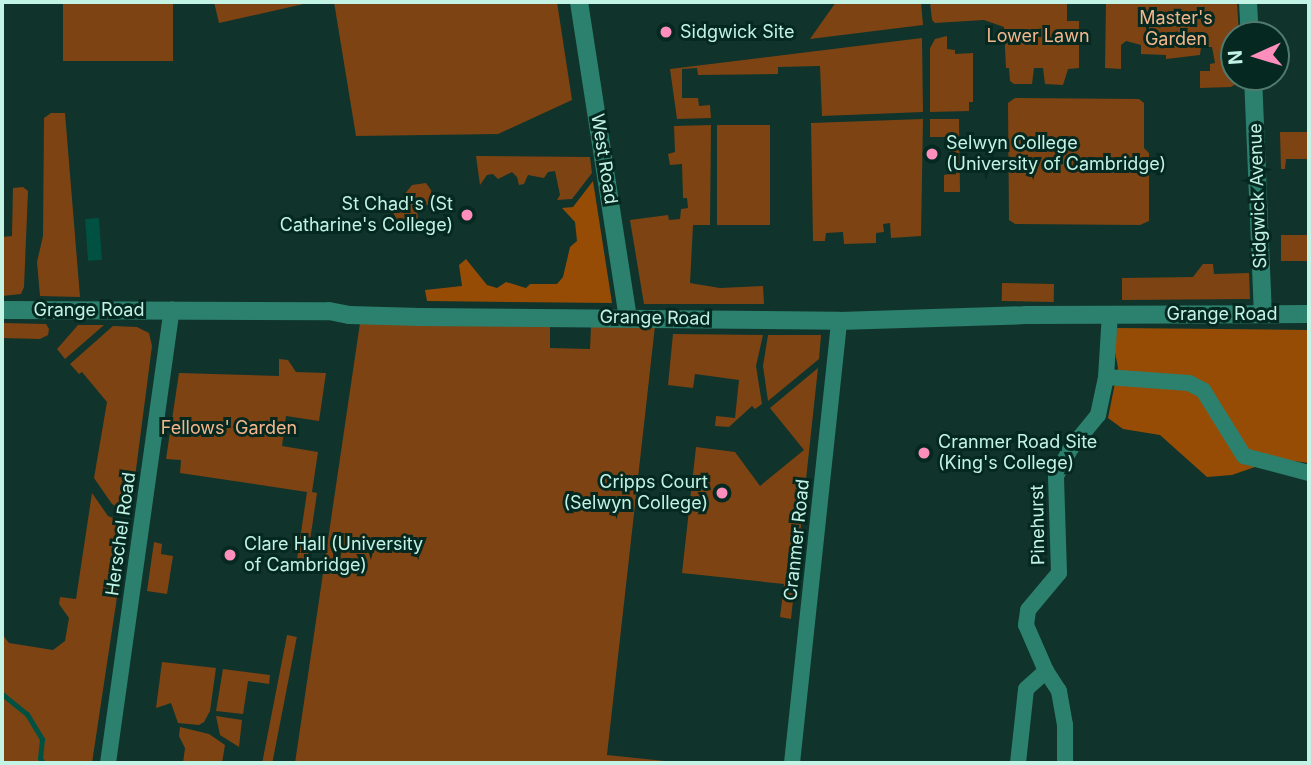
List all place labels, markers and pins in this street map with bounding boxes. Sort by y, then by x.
place label: Sidgwick Site [680,21,794,43]
marker: Sidgwick Site [658,24,674,40]
place label: Selwyn College (University of Cambridge) [946,133,1166,176]
marker: Selwyn College (University of Cambridge) [924,146,940,162]
place label: St Chad's (St Catharine's College) [280,194,453,236]
marker: St Chad's (St Catharine's College) [459,207,475,223]
place label: Cranmer Road Site (King's College) [938,432,1097,474]
marker: Cranmer Road Site (King's College) [916,445,932,461]
place label: Cripps Court (Selwyn College) [563,472,708,514]
marker: Cripps Court (Selwyn College) [714,485,730,501]
place label: Clare Hall (University of Cambridge) [244,534,423,576]
marker: Clare Hall (University of Cambridge) [222,547,238,563]

